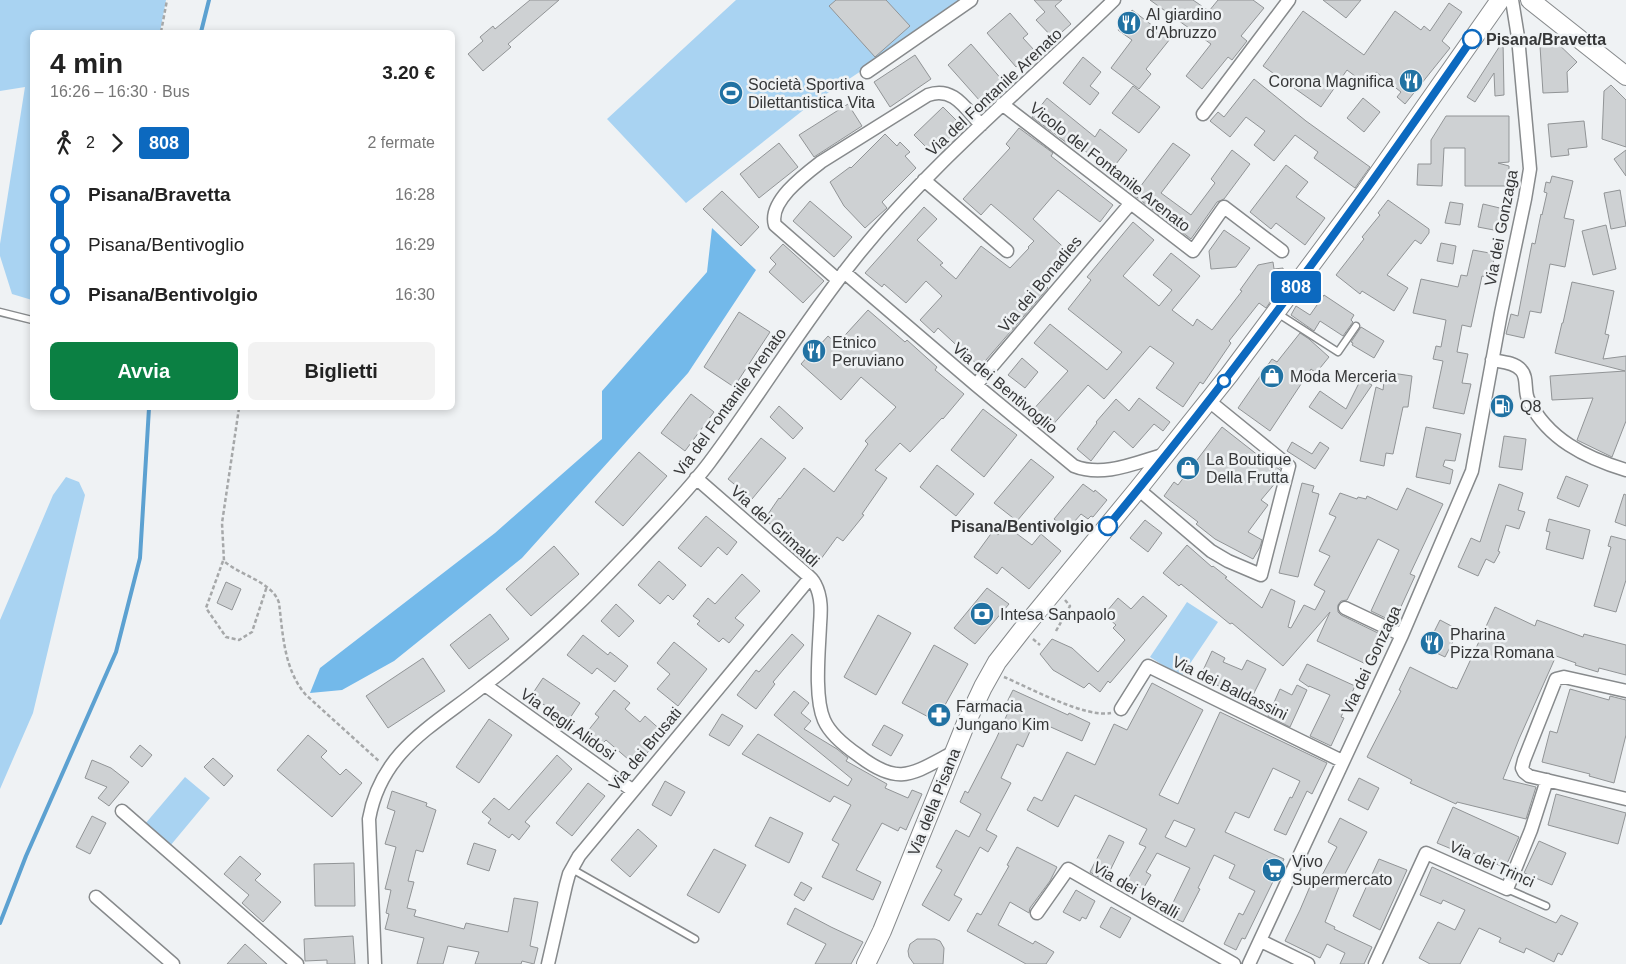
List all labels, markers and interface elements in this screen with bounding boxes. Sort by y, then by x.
place label: Al giardino d'Abruzzo [1146,6,1222,41]
restaurant icon: Al giardino d'Abruzzo [1116,10,1142,36]
street label: Via del Fontanile Arenato [923,25,1065,159]
marker: Pisana/Bravetta [1462,29,1482,49]
place label: Pisana/Bravetta [1486,31,1606,48]
text: 4 min [50,48,123,79]
text: 3.20 € [382,62,435,83]
restaurant icon: Corona Magnifica [1398,68,1424,94]
place label: Corona Magnifica [1269,73,1394,90]
place label: Società Sportiva Dilettantistica Vita [748,76,875,111]
sports icon: Società Sportiva Dilettantistica Vita [718,80,744,106]
text: 16:26 – 16:30 · Bus [50,83,190,100]
street label: Vicolo del Fontanile Arenato [1026,99,1194,235]
icon: walk [50,129,78,157]
icon: forward [103,129,131,157]
text: 808 [149,133,179,153]
text: 2 [86,134,95,151]
text: 2 fermate [367,134,435,151]
street label: Via dei Gonzaga [1481,168,1521,288]
text: Pisana/Bravetta [88,184,231,205]
text: 16:28 [395,186,435,203]
street label: Via dei Bonadies [995,233,1085,335]
text: Pisana/Bentivoglio [88,234,244,255]
text: 16:29 [395,236,435,253]
line badge: 808 [1267,271,1325,303]
text: 808 [1281,277,1311,297]
text: Pisana/Bentivolgio [88,284,258,305]
text: 16:30 [395,286,435,303]
street label: Via del Fontanile Arenato [671,325,789,479]
place label: Etnico Peruviano [832,334,904,369]
restaurant icon: Etnico Peruviano [801,338,827,364]
street label: Via dei Bentivoglio [949,339,1061,437]
button: Avvia [50,342,238,400]
button: Biglietti [248,342,435,400]
shop icon: Moda Merceria [1259,363,1285,389]
place label: Moda Merceria [1290,368,1397,385]
unlabelled marker [1217,374,1231,388]
fuel station icon: Q8 [1489,393,1515,419]
place label: Q8 [1520,398,1541,415]
place label: La Boutique Della Frutta [1206,451,1292,486]
shop icon: La Boutique Della Frutta [1175,455,1201,481]
street label: Via dei Grimaldi [727,482,823,570]
marker: Pisana/Bentivolgio [1098,516,1118,536]
place label: Pisana/Bentivolgio [951,518,1094,535]
bank icon: Intesa Sanpaolo [969,601,995,627]
street label: Via dei Gonzaga [1338,603,1404,717]
place label: Intesa Sanpaolo [1000,606,1116,623]
place label: Pharina Pizza Romana [1450,626,1554,661]
restaurant icon: Pharina Pizza Romana [1419,630,1445,656]
street label: Via dei Baldassini [1170,653,1290,723]
street label: Via degli Alidosi [517,685,619,763]
place label: Farmacia Jungano Kim [956,698,1049,733]
pharmacy icon: Farmacia Jungano Kim [926,702,952,728]
street label: Via dei Brusati [605,704,685,794]
street label: Via della Pisana [905,746,963,858]
street label: Via dei Trinci [1447,838,1537,890]
place label: Vivo Supermercato [1292,853,1393,888]
supermarket icon: Vivo Supermercato [1261,857,1287,883]
street label: Via dei Veralli [1090,858,1182,922]

